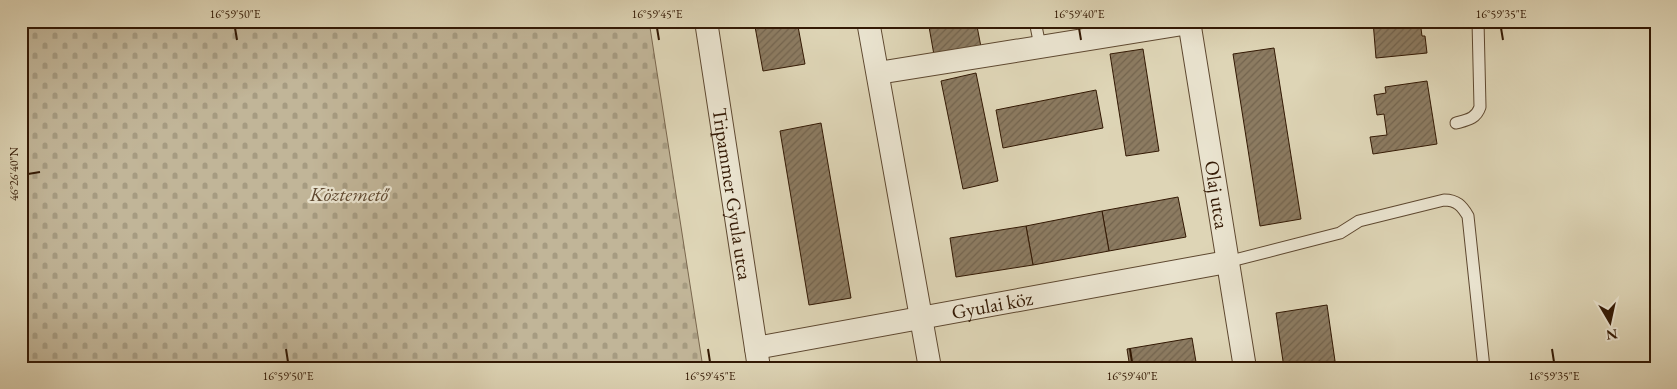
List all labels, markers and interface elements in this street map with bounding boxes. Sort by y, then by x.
text: 16°59'50"E [209,6,261,22]
text: 16°59'45"E [631,6,683,22]
text: 16°59'40"E [1053,6,1105,22]
text: 16°59'35"E [1475,6,1527,22]
street label: Tripammer Gyula utca [706,106,758,282]
text: 46°26'40"N [6,147,22,201]
street label: Olaj utca [1199,159,1235,231]
park label: Köztemető [309,181,391,207]
street label: Gyulai köz [949,285,1035,325]
north arrow [1584,296,1634,346]
text: N [1604,325,1619,345]
text: 16°59'50"E [262,368,314,384]
text: 16°59'45"E [684,368,736,384]
text: 16°59'40"E [1106,368,1158,384]
text: 16°59'35"E [1528,368,1580,384]

